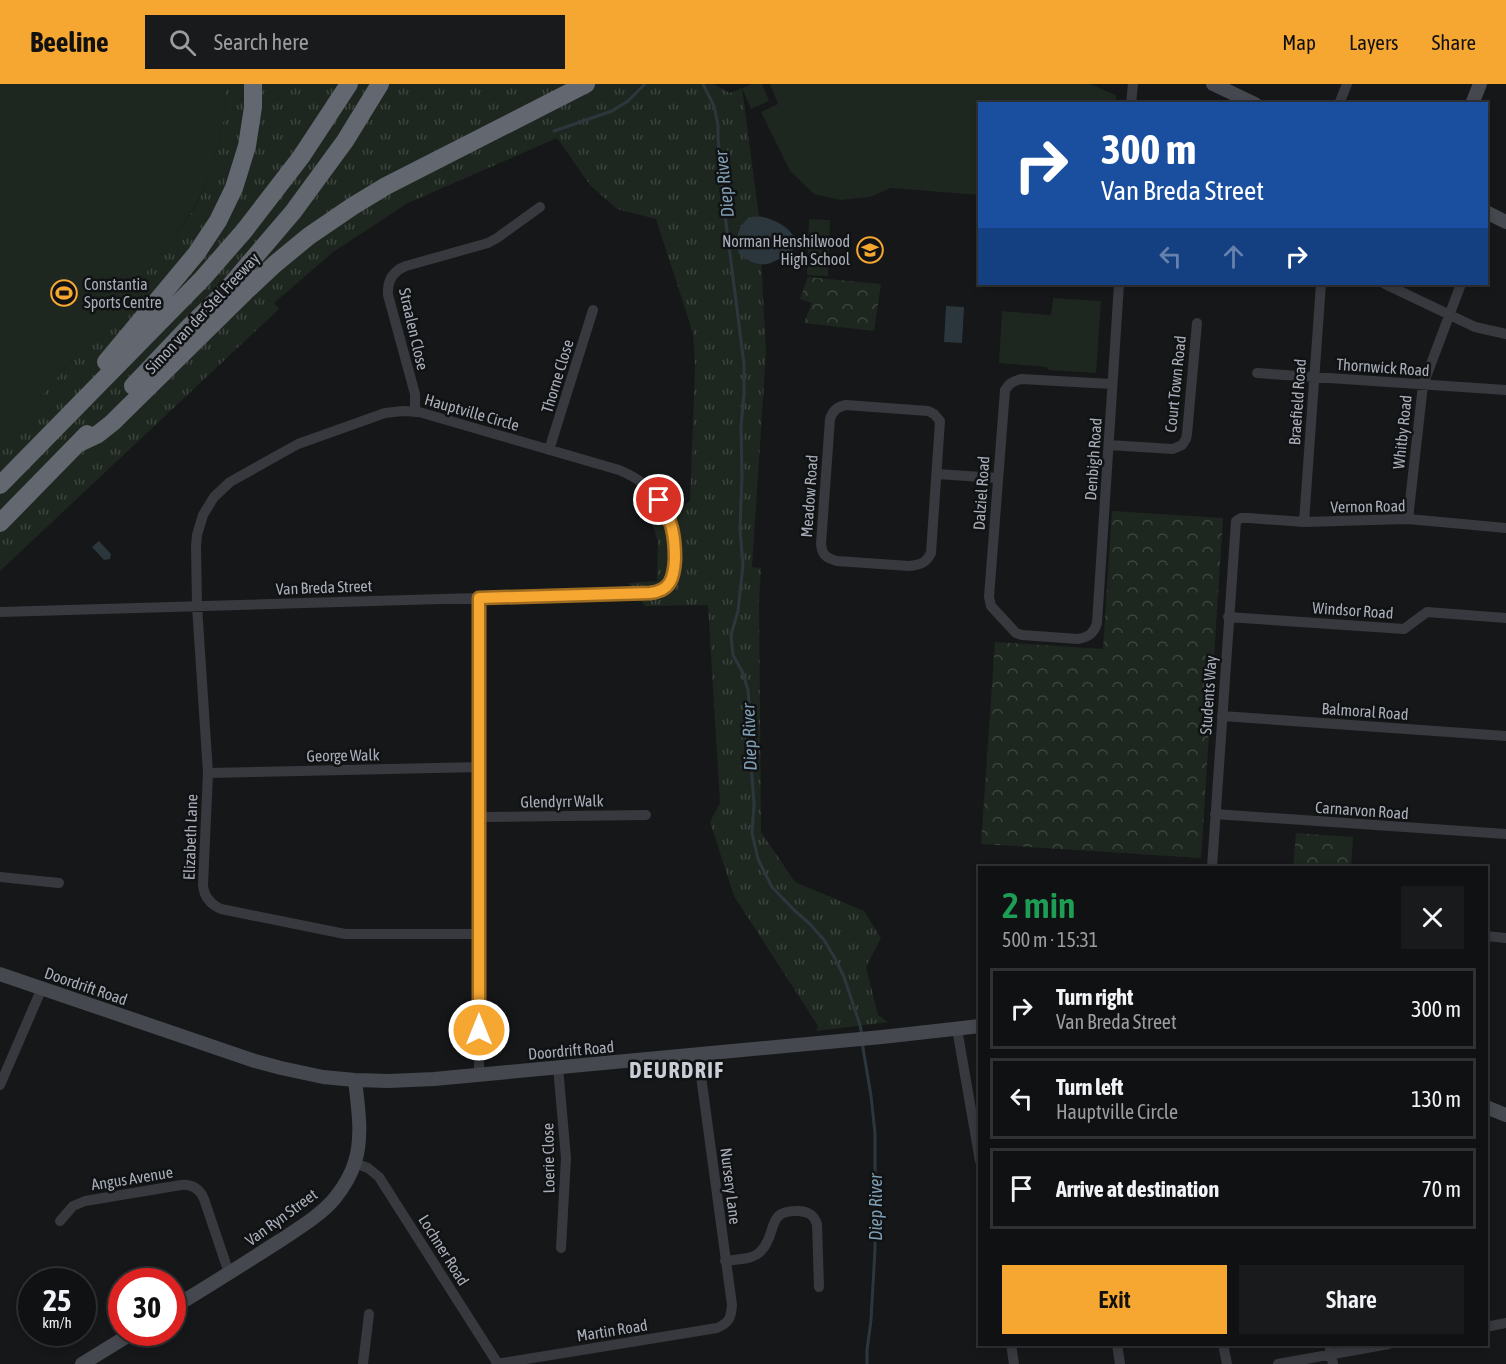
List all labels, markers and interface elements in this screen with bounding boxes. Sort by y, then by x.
search box [145,15,565,69]
text: Beeline [30,26,109,58]
icon: search [166,26,199,59]
text: Search here [214,29,309,55]
text: Map [1282,30,1316,54]
text: Layers [1349,30,1399,54]
text: Share [1432,30,1476,54]
text: 300 m [1101,125,1196,173]
icon: right [1002,126,1080,204]
water label: Diep River [710,149,738,219]
text: Van Breda Street [1101,175,1264,206]
place label: Norman Henshilwood High School [722,232,851,269]
school or university icon: Norman Henshilwood High School [855,235,885,265]
icon: left [1154,240,1187,273]
icon: ahead [1217,240,1250,273]
icon: right [1280,240,1313,273]
street label: Simon van der Stel Freeway [141,249,264,378]
place label: Constantia Sports Centre [84,275,162,312]
sports icon: Constantia Sports Centre [49,278,79,308]
street label: Straalen Close [396,286,432,372]
street label: Court Town Road [1161,335,1189,433]
street label: Thorne Close [537,337,577,415]
street label: Thornwick Road [1336,355,1430,379]
street label: Braefield Road [1285,358,1309,446]
street label: Hauptville Circle [422,390,521,435]
street label: Whitby Road [1389,394,1416,470]
street label: Denbigh Road [1081,417,1106,501]
street label: Meadow Road [797,454,821,538]
street label: Dalziel Road [969,455,993,531]
pin [633,474,684,525]
icon: arrive [642,483,675,516]
street label: Vernon Road [1330,496,1406,516]
street label: Van Breda Street [275,576,373,598]
street label: Windsor Road [1312,598,1394,622]
street label: Students Way [1196,654,1221,735]
street label: Balmoral Road [1321,699,1409,723]
water label: Diep River [737,702,761,771]
street label: George Walk [306,745,380,766]
street label: Glendyrr Walk [520,791,604,812]
street label: Elizabeth Lane [180,794,200,880]
street label: Carnarvon Road [1315,798,1409,822]
text: 2 min [1002,884,1076,926]
button: close [1401,886,1464,949]
text: 500 m · 15:31 [1002,928,1098,951]
street label: Doordrift Road [42,963,130,1009]
text: Turn right [1056,984,1133,1010]
icon: right [1005,992,1038,1025]
text: 300 m [1411,996,1461,1022]
position arrow [447,998,511,1062]
text: Van Breda Street [1056,1010,1177,1033]
street label: Doordrift Road [527,1037,615,1063]
district label: DEURDRIF [629,1057,725,1083]
text: Turn left [1056,1074,1123,1100]
icon: left [1005,1082,1038,1115]
text: 130 m [1411,1086,1461,1112]
text: Hauptville Circle [1056,1100,1178,1123]
street label: Loerie Close [538,1123,558,1193]
street label: Nursery Lane [716,1147,745,1225]
street label: Angus Avenue [90,1163,174,1194]
icon: arrive [1005,1172,1038,1205]
water label: Diep River [865,1173,886,1241]
text: Arrive at destination [1056,1176,1219,1202]
text: 70 m [1421,1176,1461,1202]
street label: Van Ryn Street [242,1185,321,1250]
street label: Lochner Road [415,1211,473,1289]
button: Exit [1002,1265,1227,1334]
button: Share [1239,1265,1464,1334]
speed limit sign: 30 [108,1268,186,1346]
text: 25 [43,1283,71,1317]
text: km/h [42,1314,72,1331]
street label: Martin Road [575,1316,649,1344]

